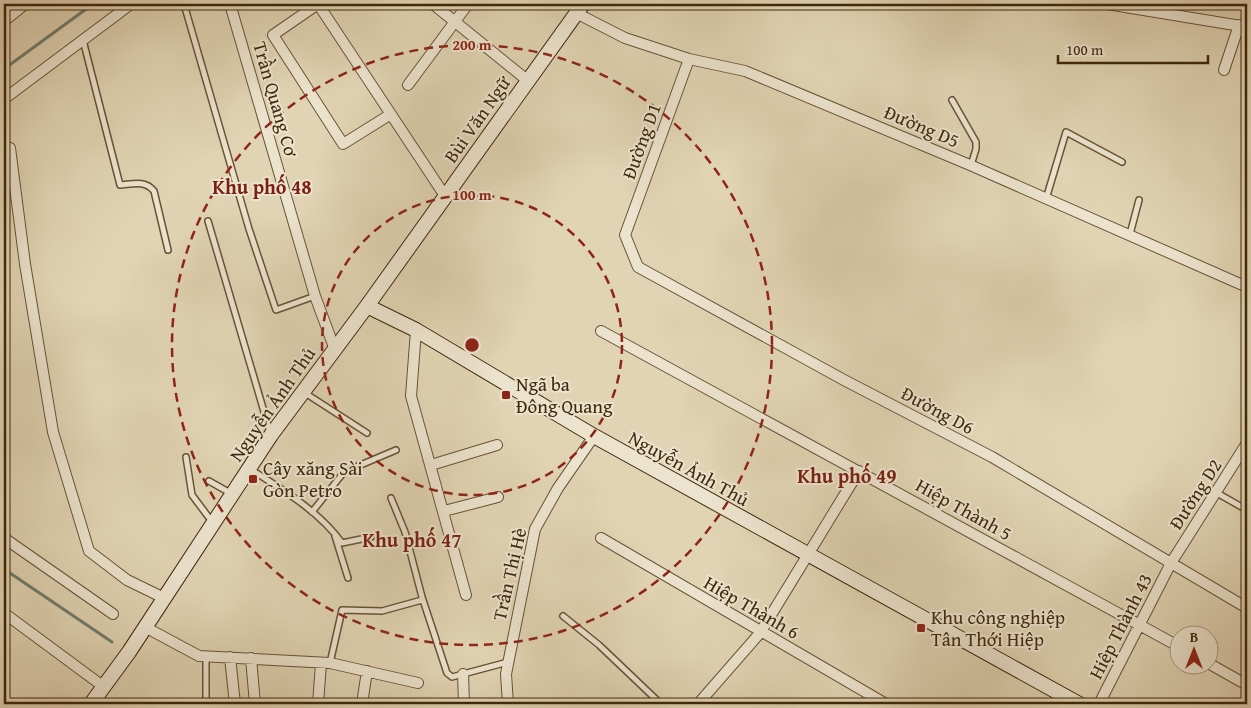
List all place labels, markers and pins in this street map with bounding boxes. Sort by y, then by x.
centre of rings [463,336,481,354]
place label: Ngã ba Đông Quang [516,370,613,420]
marker: Ngã ba Đông Quang [500,389,512,401]
place label: Cây xăng Sài Gòn Petro [263,454,363,504]
marker: Cây xăng Sài Gòn Petro [247,473,259,485]
place label: Khu công nghiệp Tân Thới Hiệp [931,603,1065,653]
marker: Khu công nghiệp Tân Thới Hiệp [915,622,927,634]

